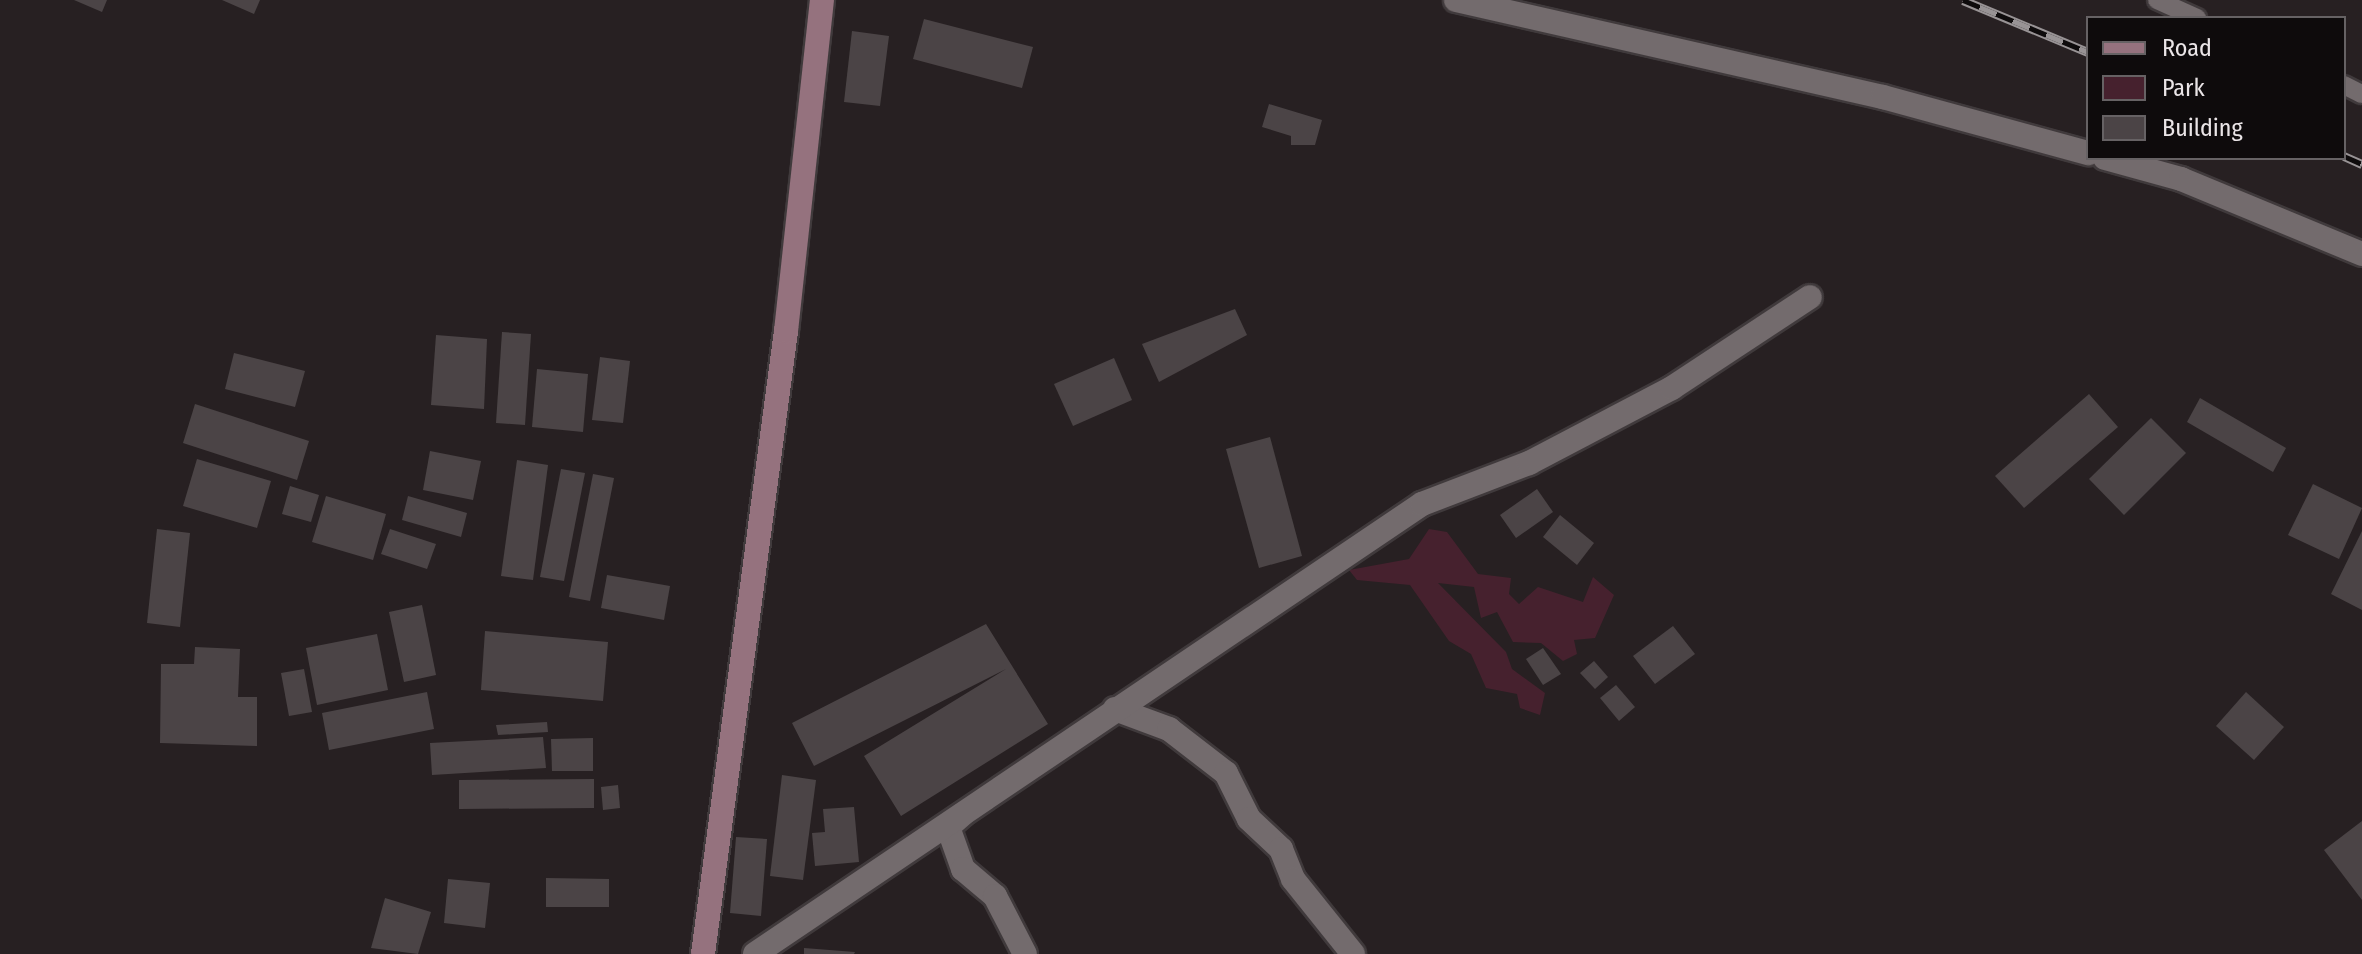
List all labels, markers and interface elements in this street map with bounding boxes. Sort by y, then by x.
legend [2086,16,2346,160]
text: Road [2162,34,2212,62]
text: Park [2162,74,2205,102]
text: Building [2162,114,2243,142]

